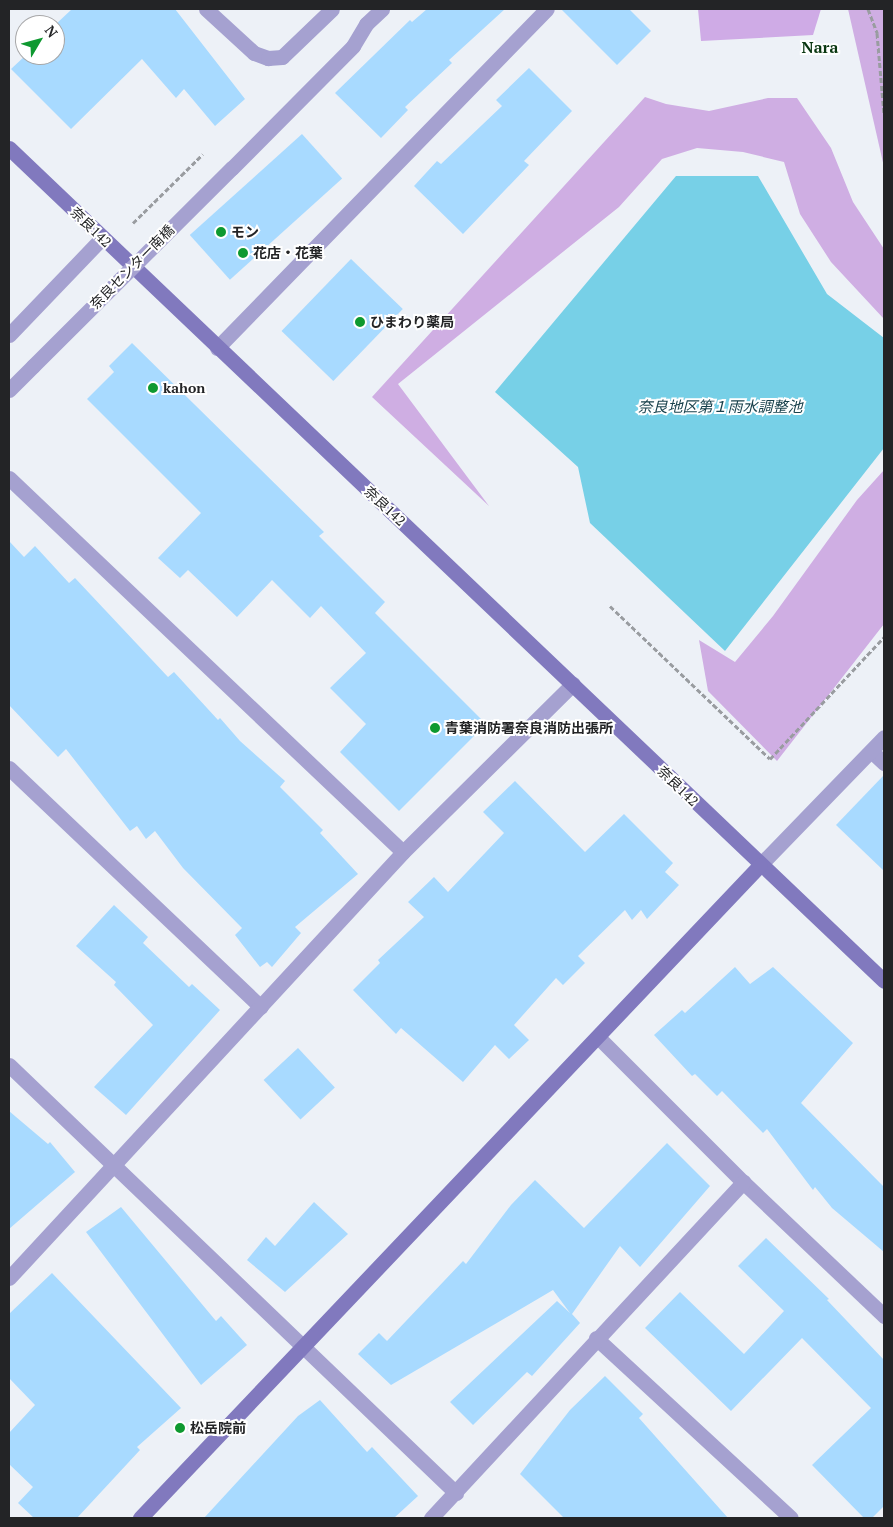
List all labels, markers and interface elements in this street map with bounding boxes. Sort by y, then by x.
north arrow [15,15,65,65]
text: N [41,21,62,41]
district label: Nara [802,37,838,57]
street label: 奈良142 [67,203,115,251]
street label: 奈良センター南橋 [86,221,178,313]
place label: モン [231,224,259,240]
marker: モン [215,226,227,238]
place label: 花店・花葉 [253,245,323,261]
marker: 花店・花葉 [237,247,249,259]
place label: ひまわり薬局 [370,314,454,330]
marker: ひまわり薬局 [354,316,366,328]
place label: kahon [163,380,205,396]
marker: kahon [147,382,159,394]
water label: 奈良地区第１雨水調整池 [638,398,802,416]
street label: 奈良142 [361,483,409,529]
place label: 青葉消防署奈良消防出張所 [445,720,613,736]
marker: 青葉消防署奈良消防出張所 [429,722,441,734]
street label: 奈良142 [654,762,702,810]
place label: 松岳院前 [190,1420,246,1436]
marker: 松岳院前 [174,1422,186,1434]

